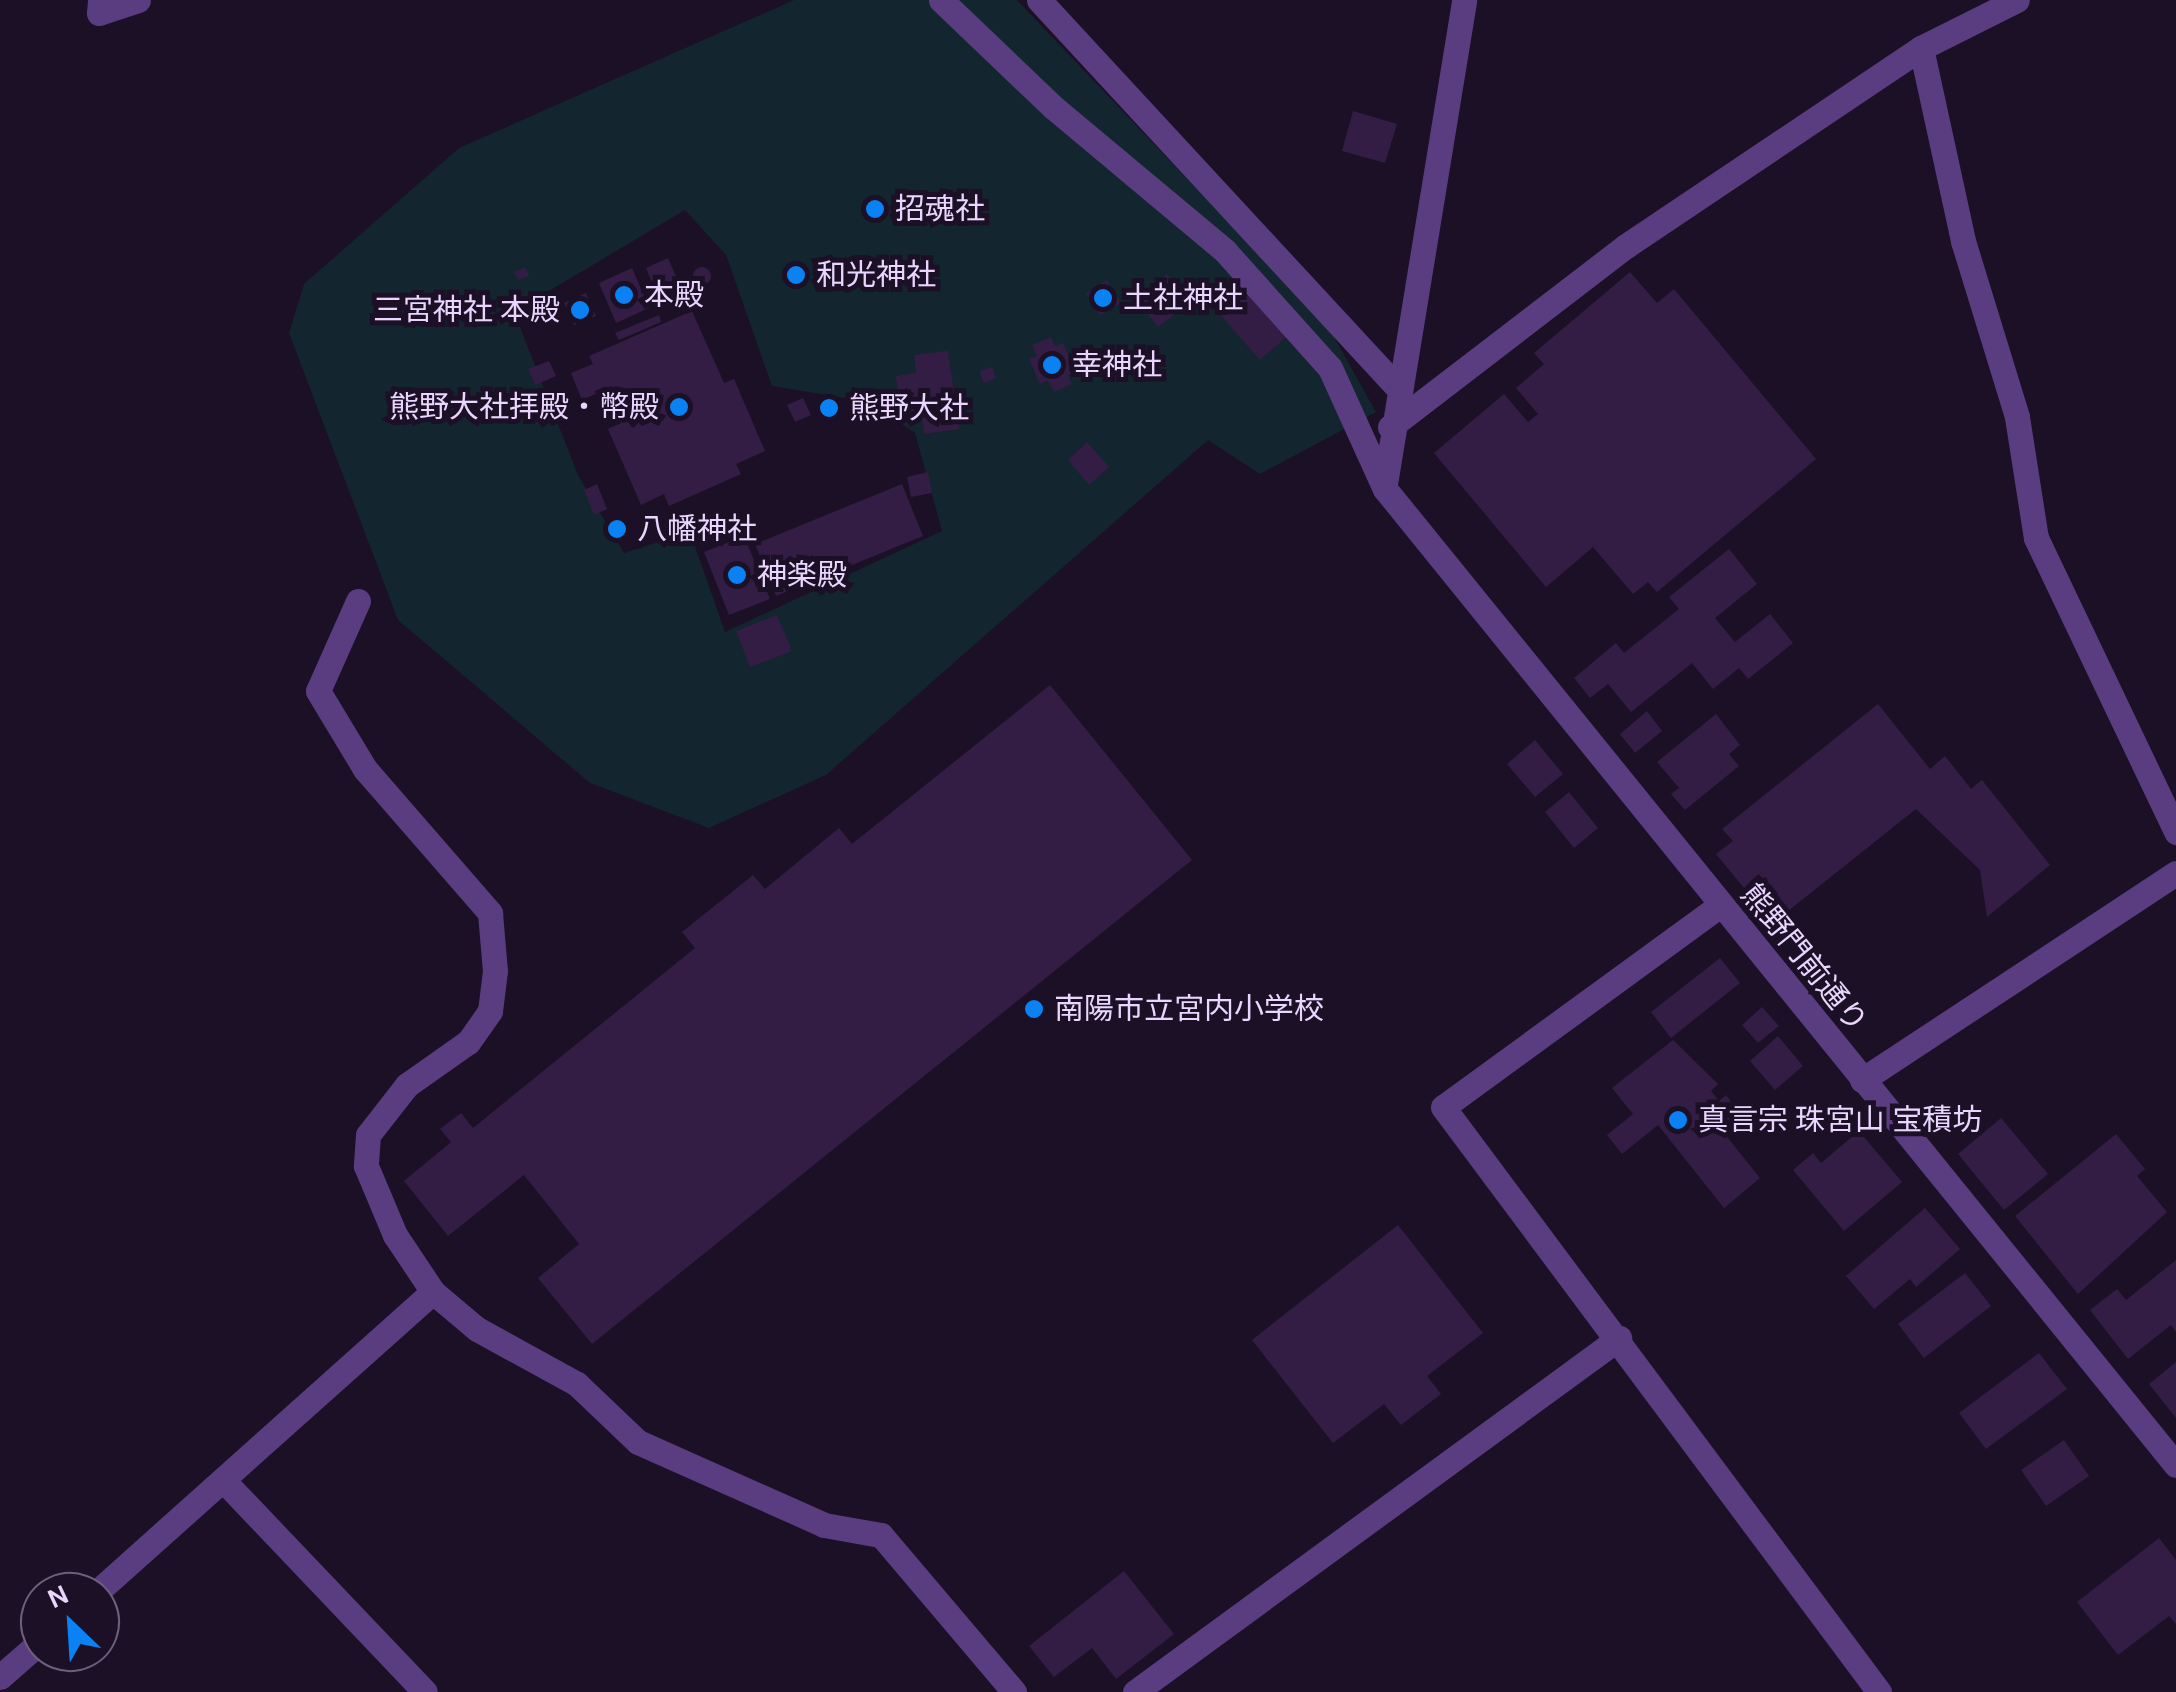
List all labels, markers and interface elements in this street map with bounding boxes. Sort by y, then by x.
place label: 招魂社 [895,191,985,227]
marker: 招魂社 [864,198,886,220]
place label: 和光神社 [816,257,936,293]
marker: 和光神社 [785,264,807,286]
place label: 本殿 [644,277,704,313]
place label: 土社神社 [1123,280,1243,316]
marker: 本殿 [613,284,635,306]
marker: 土社神社 [1092,287,1114,309]
place label: 三宮神社 本殿 [373,292,560,328]
marker: 三宮神社 本殿 [569,299,591,321]
place label: 幸神社 [1072,347,1162,383]
marker: 幸神社 [1041,354,1063,376]
place label: 熊野大社拝殿・幣殿 [389,389,659,425]
place label: 熊野大社 [849,390,969,426]
marker: 熊野大社拝殿・幣殿 [668,396,690,418]
marker: 熊野大社 [818,397,840,419]
place label: 八幡神社 [637,511,757,547]
marker: 八幡神社 [606,518,628,540]
place label: 神楽殿 [757,557,847,593]
marker: 神楽殿 [726,564,748,586]
street label: 熊野門前通り [1733,877,1875,1039]
place label: 南陽市立宮内小学校 [1054,991,1324,1027]
marker: 南陽市立宮内小学校 [1023,998,1045,1020]
place label: 真言宗 珠宮山 宝積坊 [1698,1102,1982,1138]
marker: 真言宗 珠宮山 宝積坊 [1667,1109,1689,1131]
north arrow [20,1572,120,1672]
text: N [42,1577,74,1615]

